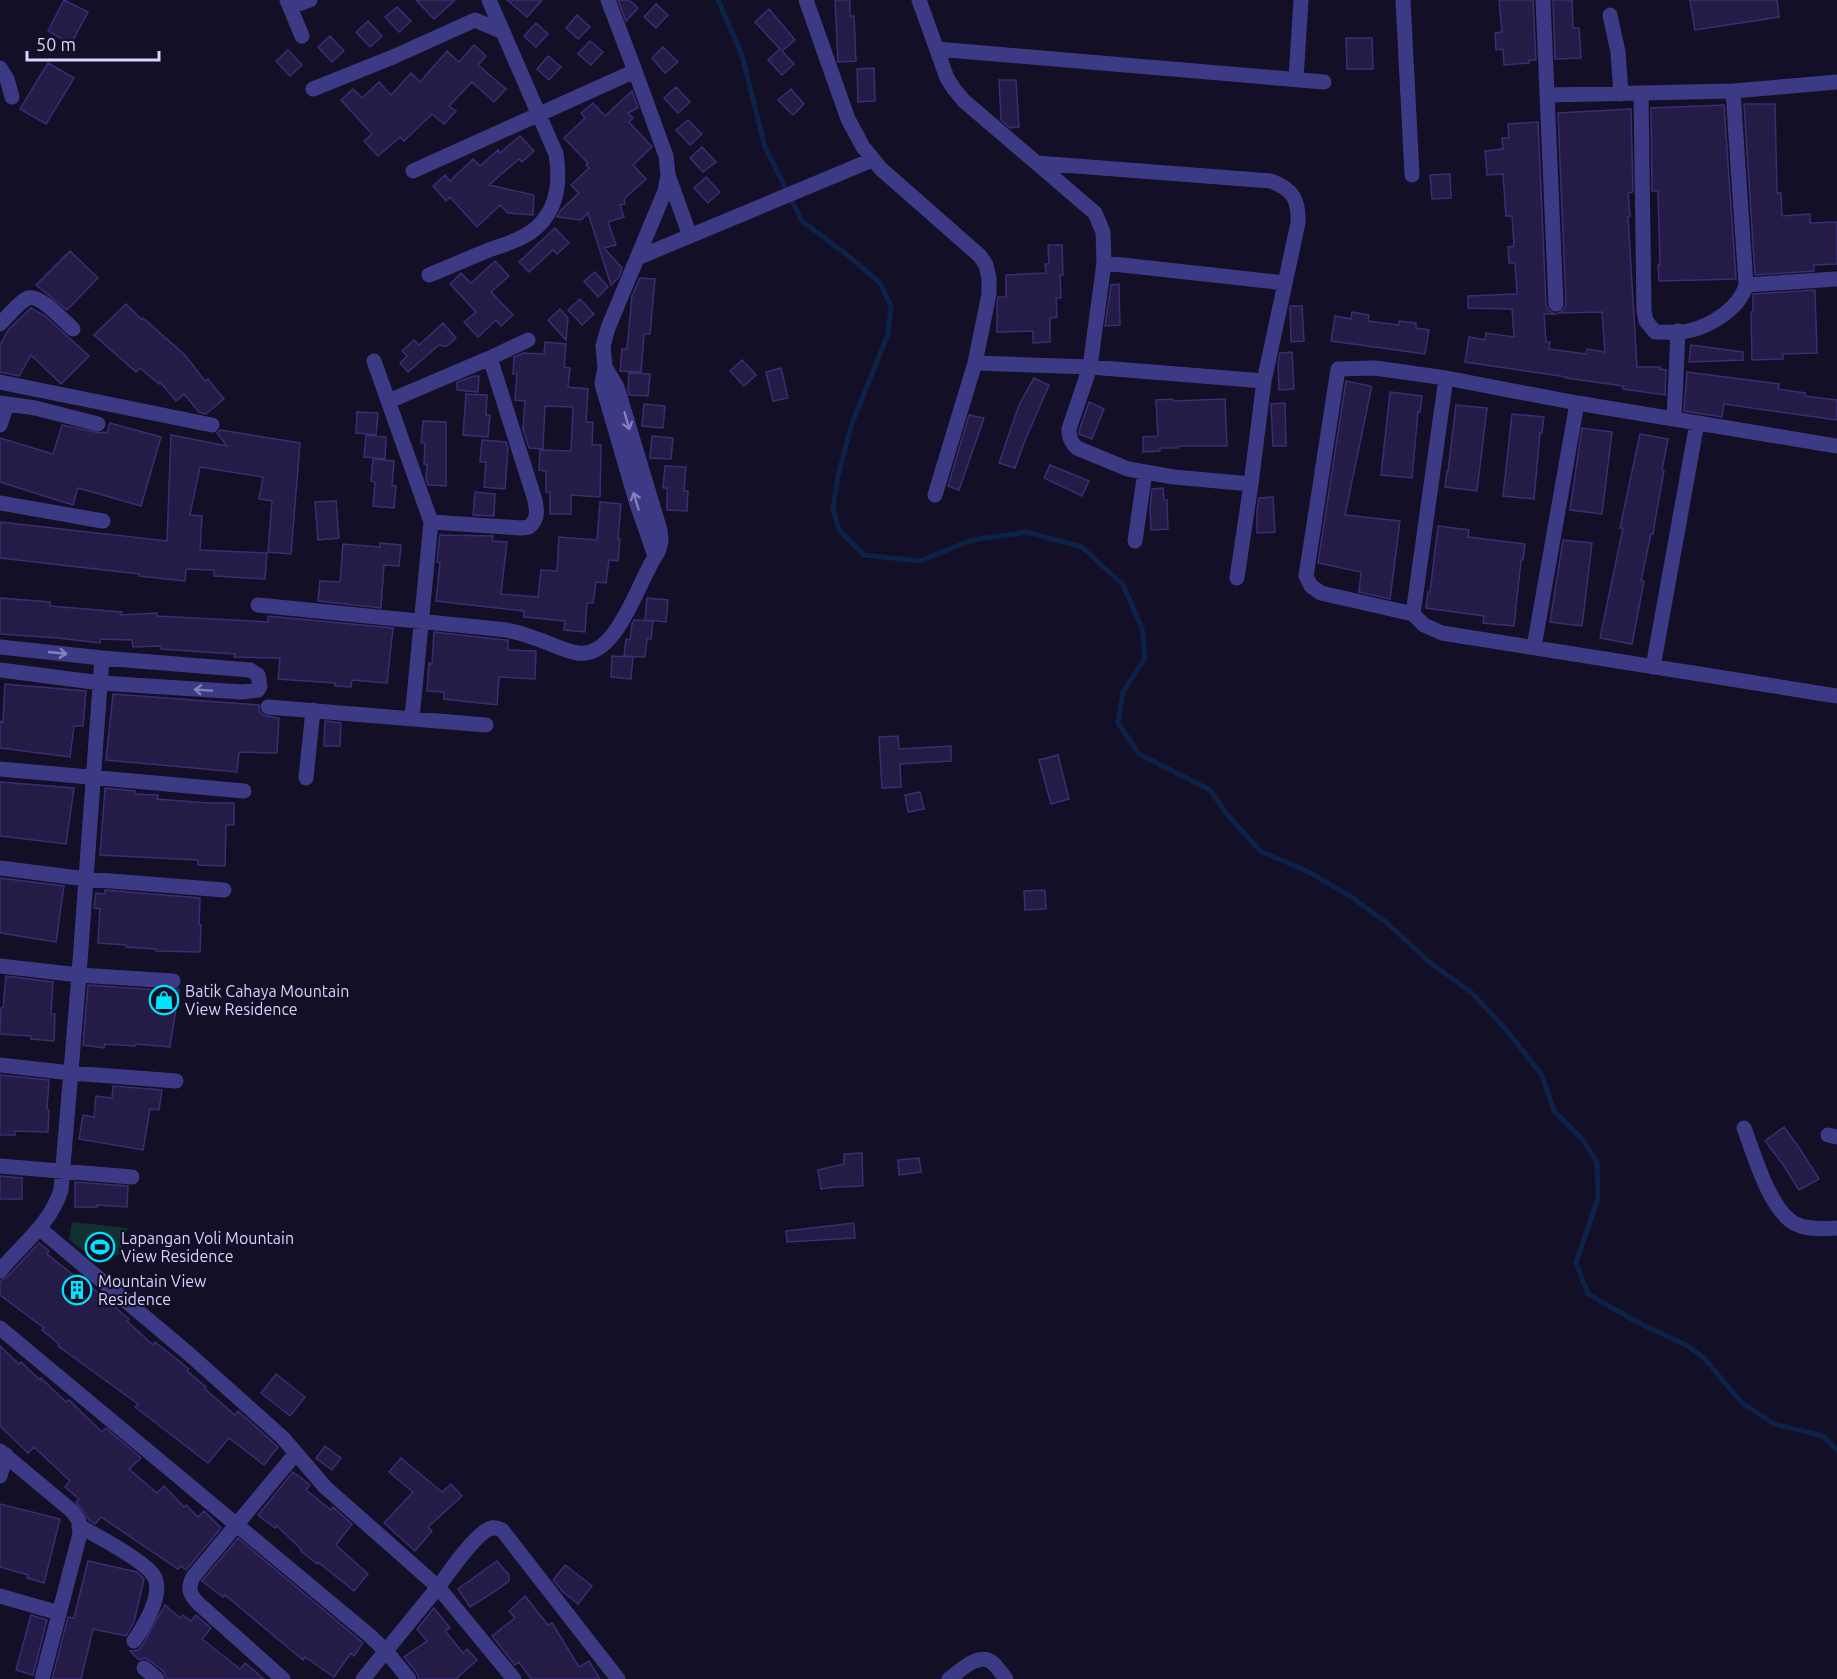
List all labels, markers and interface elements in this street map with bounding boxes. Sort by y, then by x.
scale bar [27,24,159,62]
text: 50 m [36,34,76,54]
one-way arrow [622,411,633,430]
one-way arrow [630,492,641,511]
one-way arrow [48,648,68,659]
one-way arrow [194,684,214,695]
place label: Batik Cahaya Mountain View Residence [185,982,349,1018]
shop icon: Batik Cahaya Mountain View Residence [148,984,180,1016]
place label: Lapangan Voli Mountain View Residence [121,1229,294,1265]
sports icon: Lapangan Voli Mountain View Residence [84,1231,116,1263]
place label: Mountain View Residence [98,1272,207,1308]
building icon: Mountain View Residence [61,1274,93,1306]

